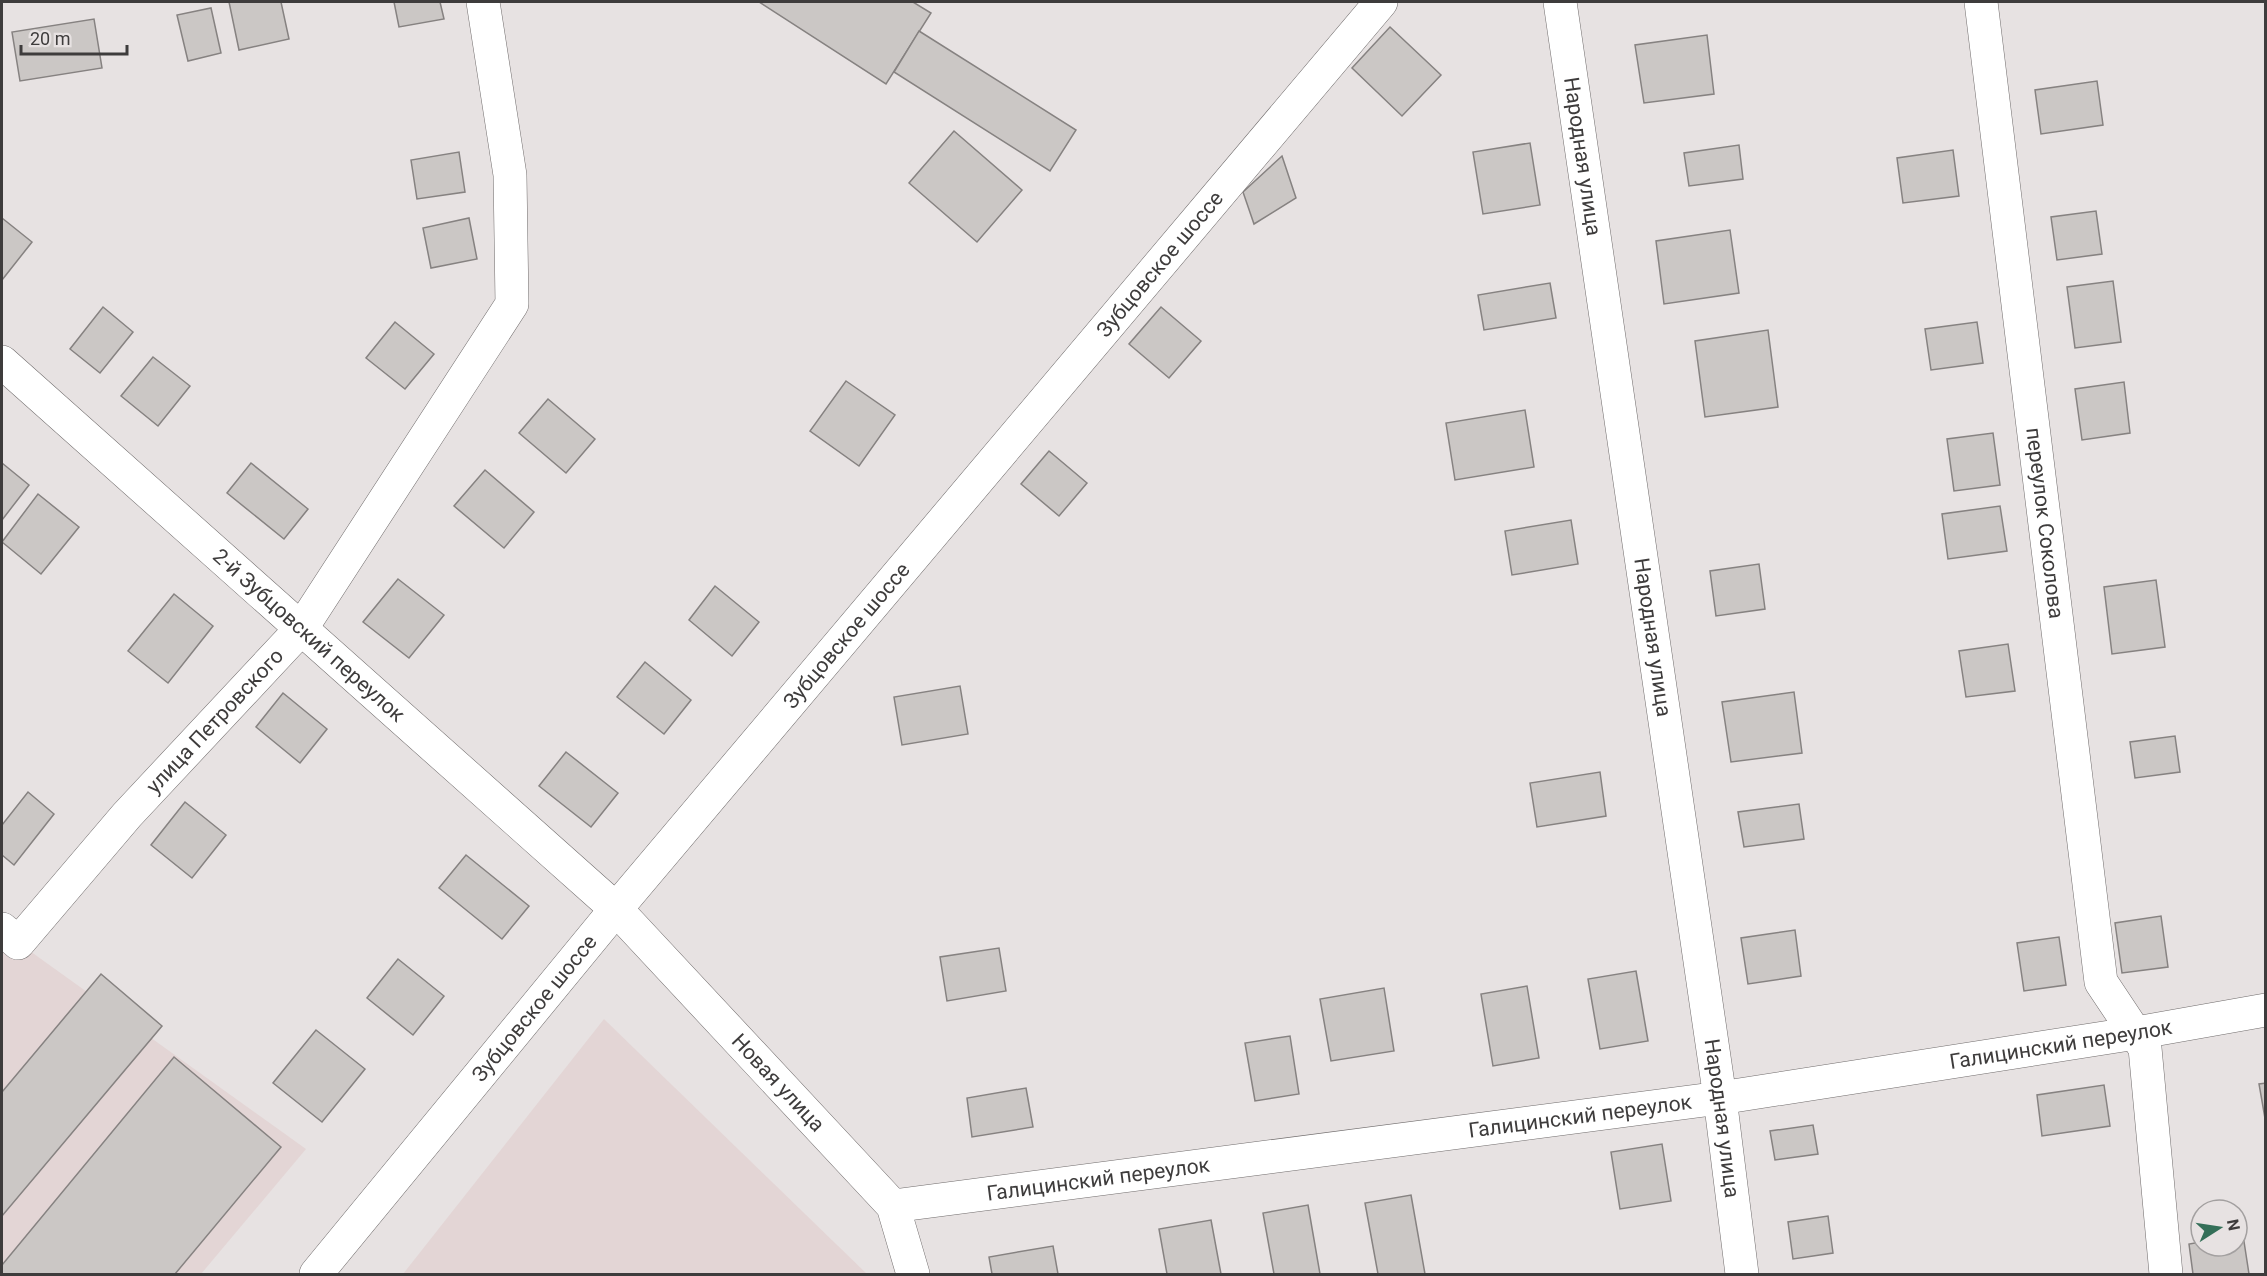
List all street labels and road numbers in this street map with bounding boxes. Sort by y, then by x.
street label: Народная улица [1559,75,1606,237]
street label: Зубцовское шоссе [1092,187,1228,342]
street label: переулок Соколова [2021,426,2068,620]
street label: 2-й Зубцовский переулок [208,544,410,727]
street label: Народная улица [1629,556,1676,718]
street label: Зубцовское шоссе [778,558,915,713]
street label: улица Петровского [141,644,288,798]
street label: Зубцовское шоссе [467,930,602,1087]
street label: Галицинский переулок [1948,1015,2175,1074]
street label: Новая улица [727,1029,829,1137]
street label: Народная улица [1700,1037,1744,1199]
street label: Галицинский переулок [1467,1090,1694,1143]
street label: Галицинский переулок [985,1153,1212,1206]

